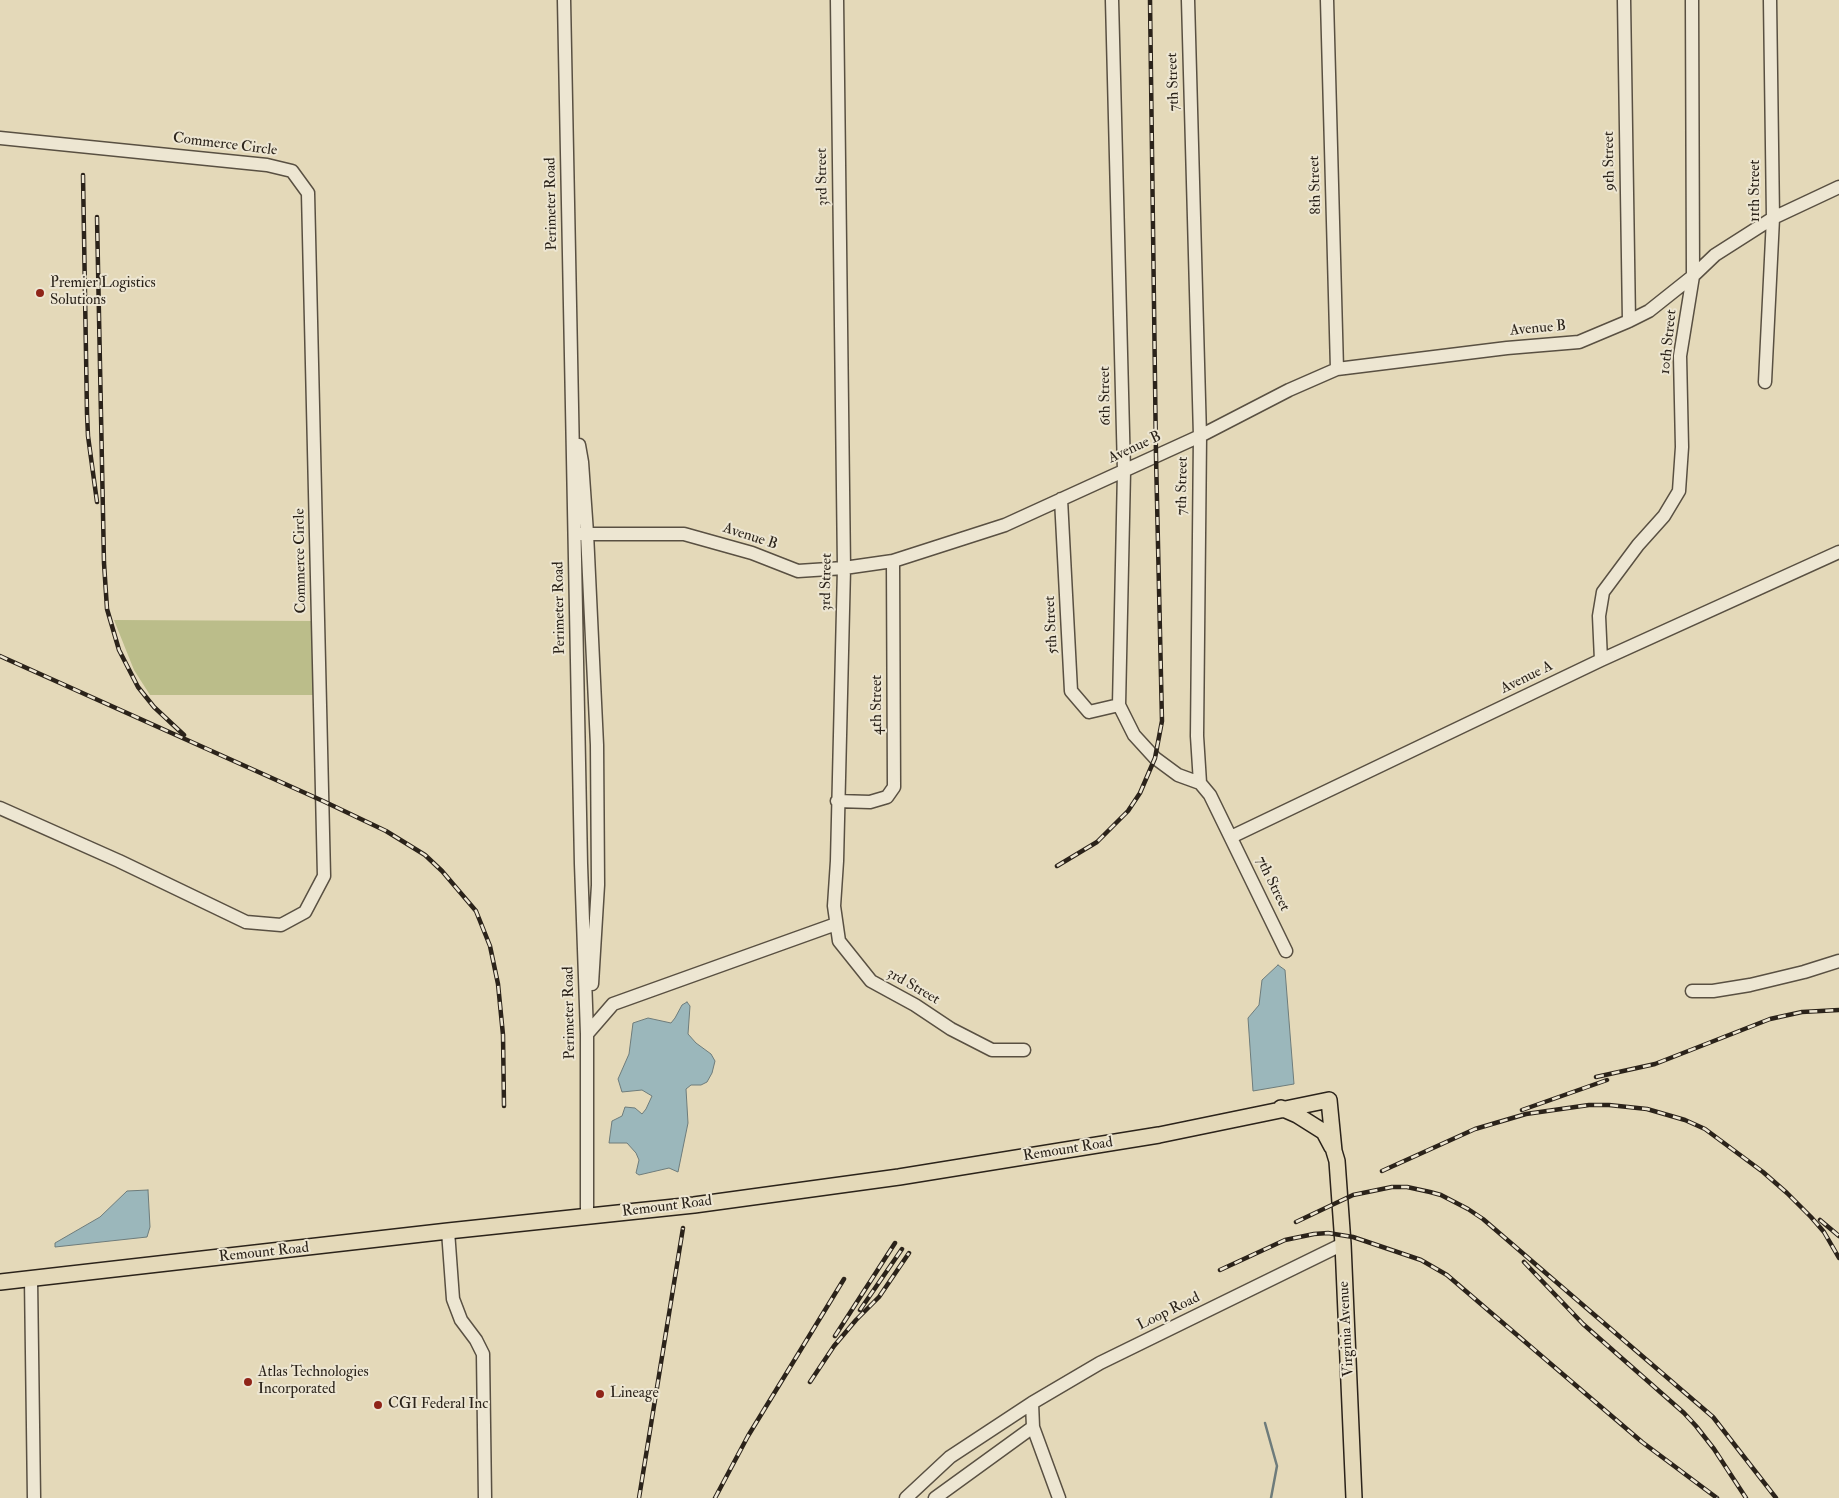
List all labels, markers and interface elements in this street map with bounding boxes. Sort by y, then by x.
street label: 7th Street [1164,52,1184,112]
street label: Commerce Circle [172,130,278,160]
street label: 9th Street [1600,131,1620,191]
street label: 3rd Street [813,148,833,206]
street label: 8th Street [1306,155,1326,215]
street label: Perimeter Road [542,157,562,251]
street label: 11th Street [1747,160,1765,222]
place label: Premier Logistics Solutions [50,275,156,310]
marker: Premier Logistics Solutions [34,287,46,299]
street label: 10th Street [1657,309,1681,375]
street label: Avenue B [1509,318,1567,340]
street label: 6th Street [1096,366,1116,426]
street label: Avenue B [1106,428,1164,468]
street label: 7th Street [1173,456,1193,516]
street label: Commerce Circle [291,508,311,614]
street label: Avenue B [720,520,780,554]
street label: 3rd Street [817,553,837,611]
street label: Perimeter Road [550,561,570,655]
street label: 5th Street [1041,595,1063,655]
street label: Avenue A [1498,658,1556,698]
street label: 4th Street [869,675,887,735]
street label: 7th Street [1251,854,1293,914]
street label: 3rd Street [883,965,943,1009]
street label: Perimeter Road [560,966,580,1060]
street label: Remount Road [1022,1134,1114,1166]
street label: Remount Road [621,1193,713,1221]
street label: Remount Road [218,1239,310,1267]
street label: Virginia Avenue [1336,1281,1358,1377]
street label: Loop Road [1135,1289,1203,1335]
place label: Atlas Technologies Incorporated [258,1364,369,1399]
marker: Atlas Technologies Incorporated [242,1376,254,1388]
place label: Lineage [610,1385,659,1403]
marker: Lineage [594,1388,606,1400]
place label: CGI Federal Inc [388,1396,488,1414]
marker: CGI Federal Inc [372,1399,384,1411]

